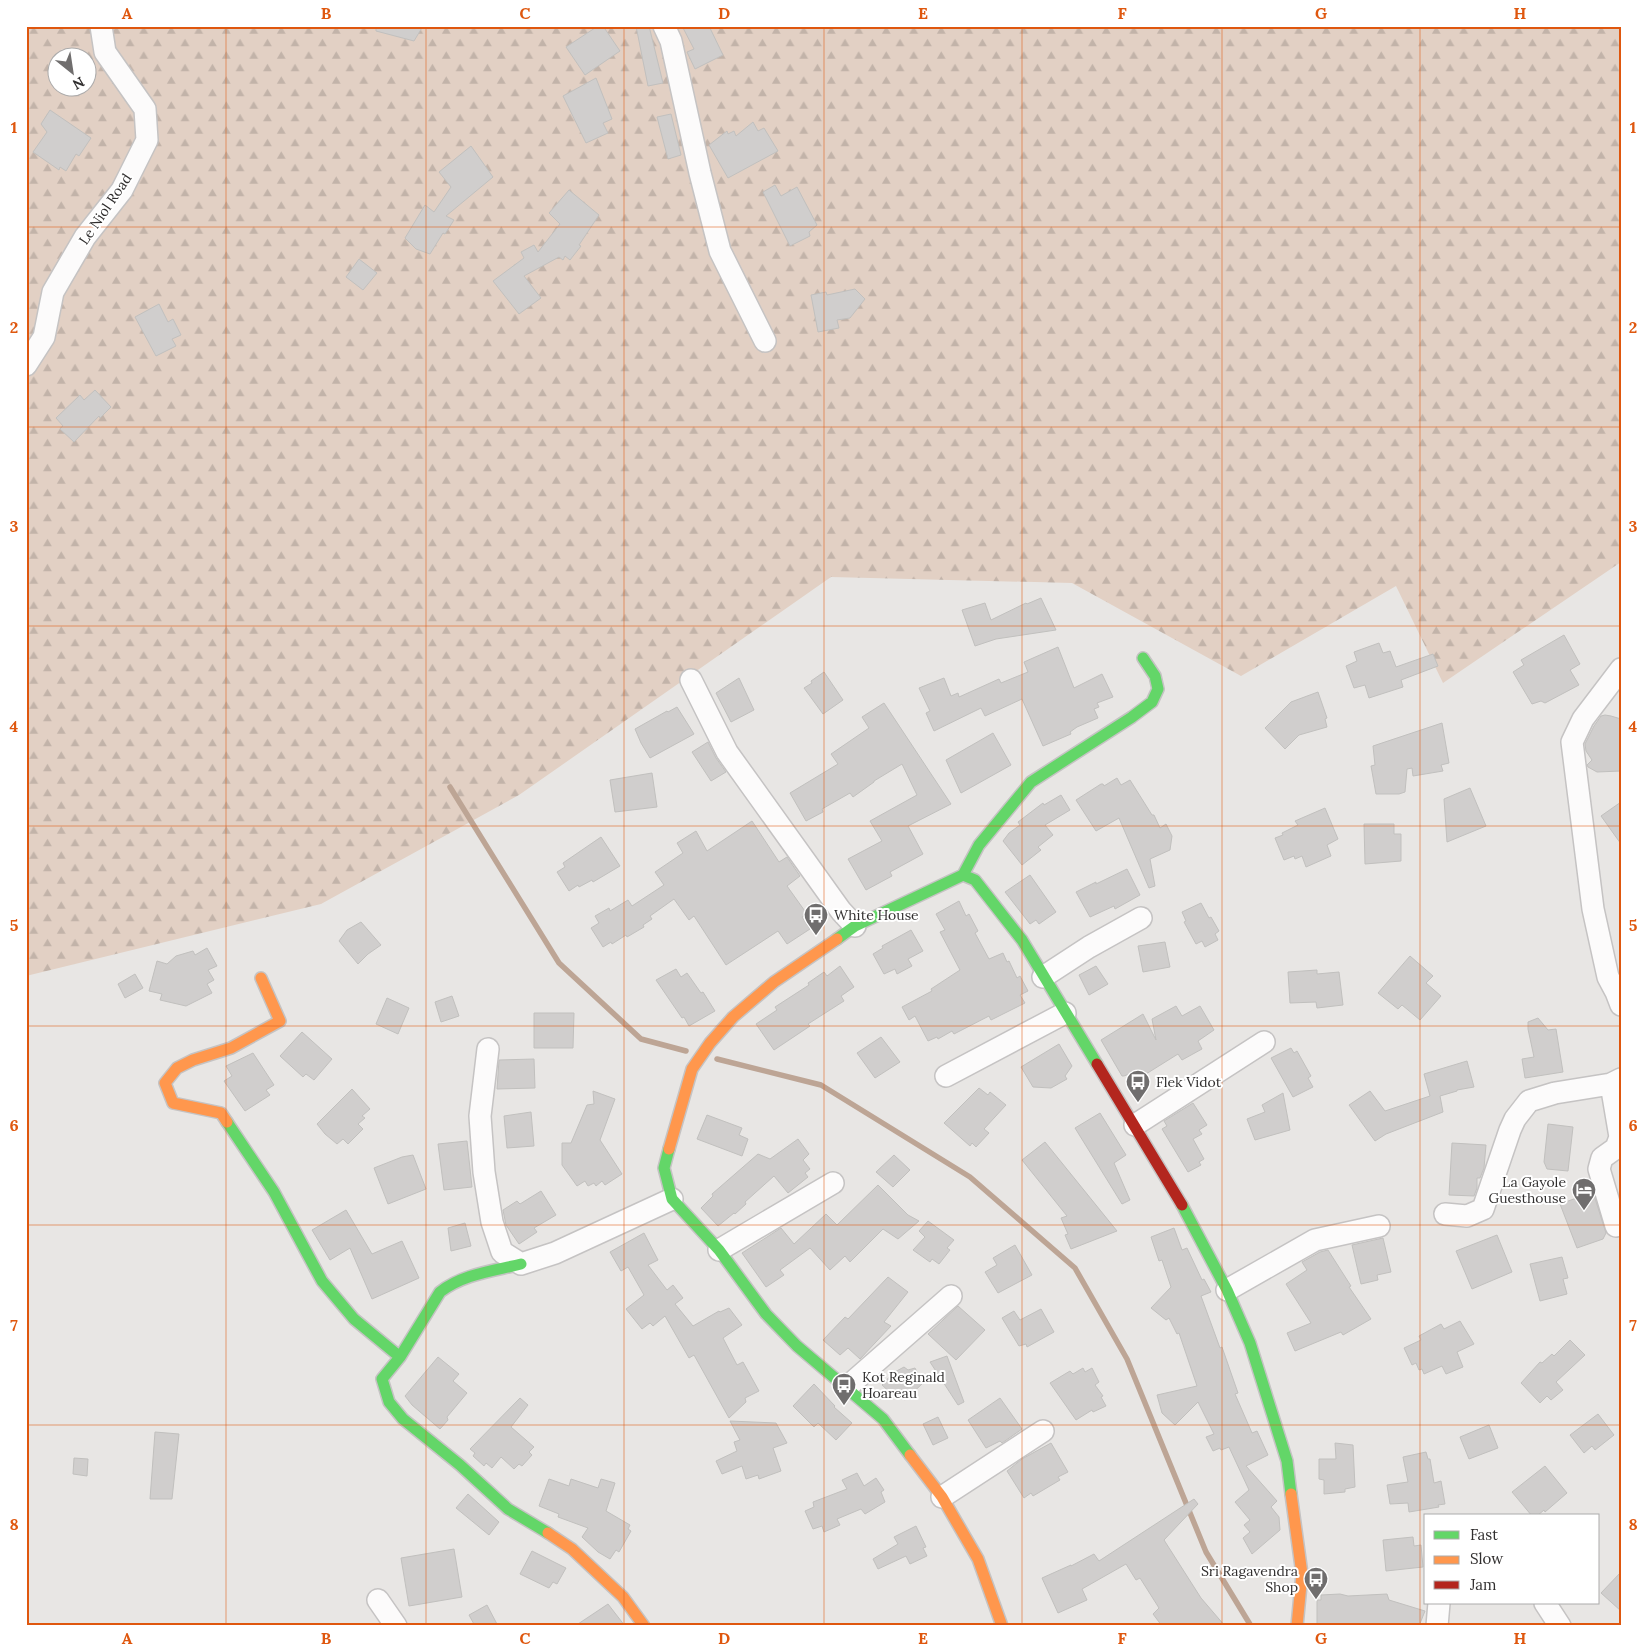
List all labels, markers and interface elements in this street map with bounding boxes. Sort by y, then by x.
text: A [122,3,133,23]
text: B [321,3,332,23]
text: C [519,3,531,23]
text: D [718,3,730,23]
text: E [918,3,928,23]
text: F [1117,3,1127,23]
text: G [1315,3,1327,23]
text: H [1514,3,1527,23]
north arrow [48,48,98,98]
text: N [69,73,88,94]
text: 1 [11,117,17,137]
text: 1 [1630,117,1636,137]
street label: Le Niol Road [75,170,135,248]
text: 2 [10,317,18,337]
text: 2 [1629,317,1637,337]
text: 3 [10,516,19,536]
text: 3 [1629,516,1638,536]
text: 4 [10,716,19,736]
text: 4 [1629,716,1638,736]
bus stop icon: White House [803,902,829,936]
place label: White House [834,906,919,924]
text: 5 [10,915,19,935]
text: 5 [1629,915,1638,935]
bus stop icon: Flek Vidot [1125,1069,1151,1103]
place label: Flek Vidot [1156,1073,1222,1091]
text: 6 [9,1115,19,1135]
text: 6 [1628,1115,1638,1135]
place label: La Gayole Guesthouse [1488,1173,1566,1207]
hotel icon: La Gayole Guesthouse [1571,1177,1597,1211]
text: 7 [10,1315,18,1335]
text: 7 [1629,1315,1637,1335]
place label: Kot Reginald Hoareau [862,1368,945,1402]
bus stop icon: Kot Reginald Hoareau [831,1372,857,1406]
text: 8 [9,1514,19,1534]
legend [1424,1514,1600,1604]
text: 8 [1628,1514,1638,1534]
text: Fast [1470,1525,1498,1544]
text: Slow [1470,1549,1503,1568]
place label: Sri Ragavendra Shop [1201,1562,1298,1596]
bus stop icon: Sri Ragavendra Shop [1303,1566,1329,1600]
text: Jam [1469,1575,1497,1594]
text: A [122,1628,133,1648]
text: B [321,1628,332,1648]
text: C [519,1628,531,1648]
text: D [718,1628,730,1648]
text: E [918,1628,928,1648]
text: F [1117,1628,1127,1648]
text: G [1315,1628,1327,1648]
text: H [1514,1628,1527,1648]

